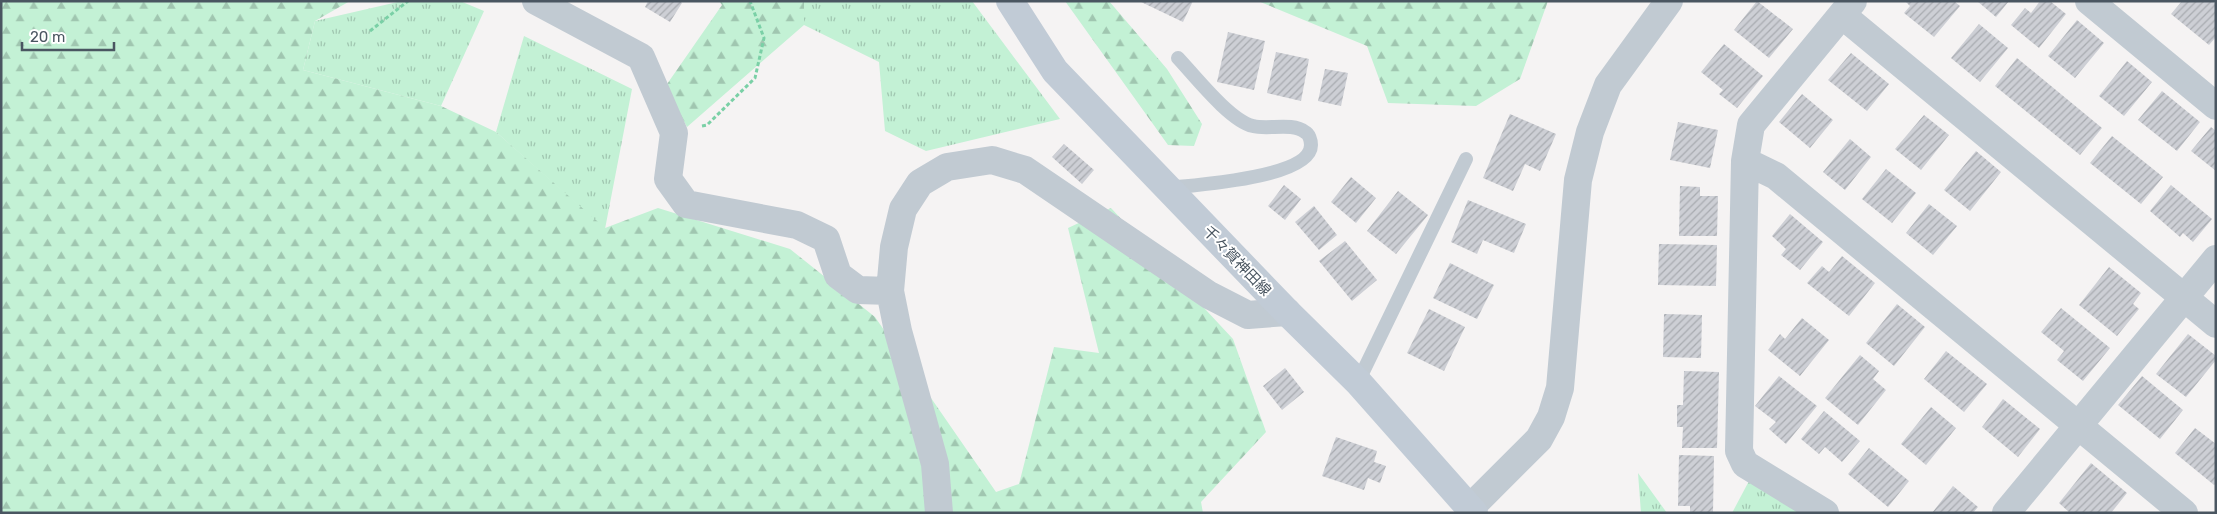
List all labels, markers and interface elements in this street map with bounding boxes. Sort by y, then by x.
scale bar [22,20,115,52]
text: 20 m [30,28,65,46]
street label: 千々賀神田線 [1199,222,1275,300]

